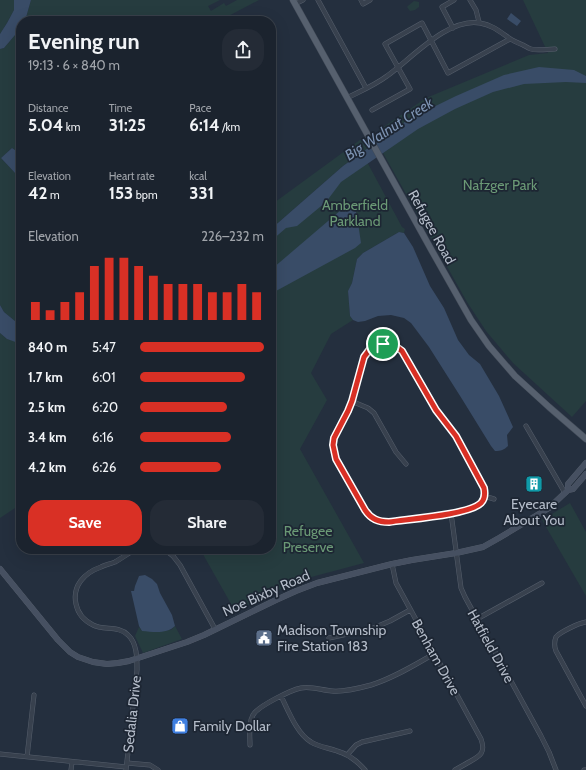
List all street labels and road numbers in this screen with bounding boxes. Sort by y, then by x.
street label: Refugee Road [404,187,460,267]
street label: Noe Bixby Road [220,566,312,620]
street label: Hatfield Drive [463,606,519,686]
street label: Benham Drive [408,616,464,698]
street label: Sedalia Drive [119,675,145,753]

